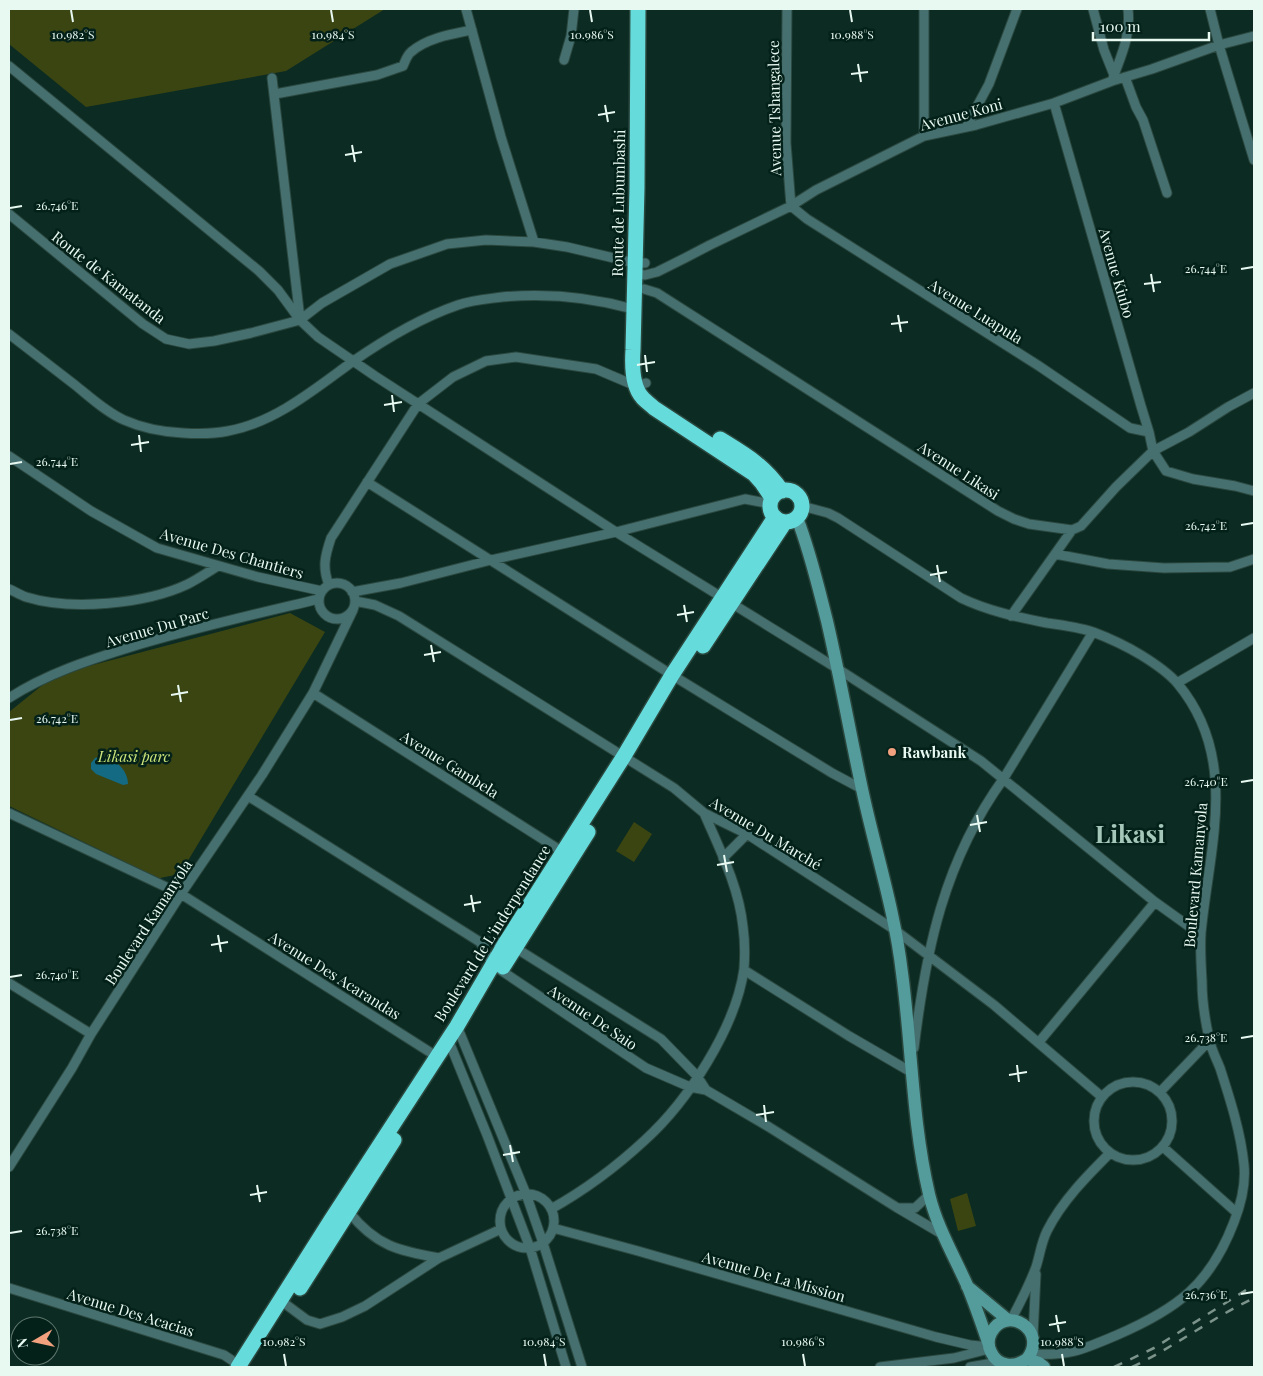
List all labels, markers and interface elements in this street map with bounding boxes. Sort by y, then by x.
scale bar [1093,10,1209,42]
text: 100 m [1100,16,1141,36]
text: 10.982°S [52,26,94,42]
text: 10.984°S [311,26,355,42]
text: 10.986°S [570,26,614,42]
text: 10.988°S [830,26,874,42]
street label: Avenue Tshangalece [763,40,785,177]
street label: Avenue Koni [917,93,1005,135]
street label: Route de Lubumbashi [607,129,629,277]
text: 26.746°E [36,197,78,213]
street label: Avenue Kiubo [1094,225,1139,320]
street label: Route de Kamatanda [48,226,170,328]
text: 26.744°E [1185,260,1227,276]
street label: Avenue Luapula [924,274,1027,348]
street label: Avenue Likasi [914,436,1004,504]
text: 26.744°E [36,453,78,469]
text: 26.742°E [1185,517,1227,533]
street label: Avenue Des Chantiers [157,523,306,583]
street label: Avenue Du Parc [102,603,211,652]
text: 26.742°E [36,710,78,726]
street label: Avenue Gambela [396,725,503,803]
place label: Rawbank [902,742,967,762]
park label: Likasi parc [97,746,171,766]
marker: Rawbank [886,746,898,758]
text: 26.740°E [1184,773,1228,789]
street label: Avenue Du Marché [706,791,826,874]
street label: Boulevard Kamanyola [1179,801,1211,948]
district label: Likasi [1095,816,1165,849]
street label: Boulevard de L'inderpendance [429,841,555,1025]
street label: Boulevard Kamanyola [100,855,196,989]
street label: Avenue Des Acarandas [264,926,405,1024]
text: 26.740°E [35,966,79,982]
street label: Avenue De Saio [544,979,642,1054]
text: 26.738°E [1185,1029,1227,1045]
text: 26.738°E [36,1222,78,1238]
street label: Avenue De La Mission [699,1246,848,1306]
street label: Avenue Des Acacias [64,1283,197,1341]
text: 26.736°E [1185,1286,1227,1302]
north arrow [10,1316,60,1366]
text: 10.982°S [263,1333,305,1349]
text: 10.984°S [522,1333,566,1349]
text: 10.986°S [781,1333,825,1349]
text: 10.988°S [1040,1333,1084,1349]
text: N [11,1337,32,1350]

